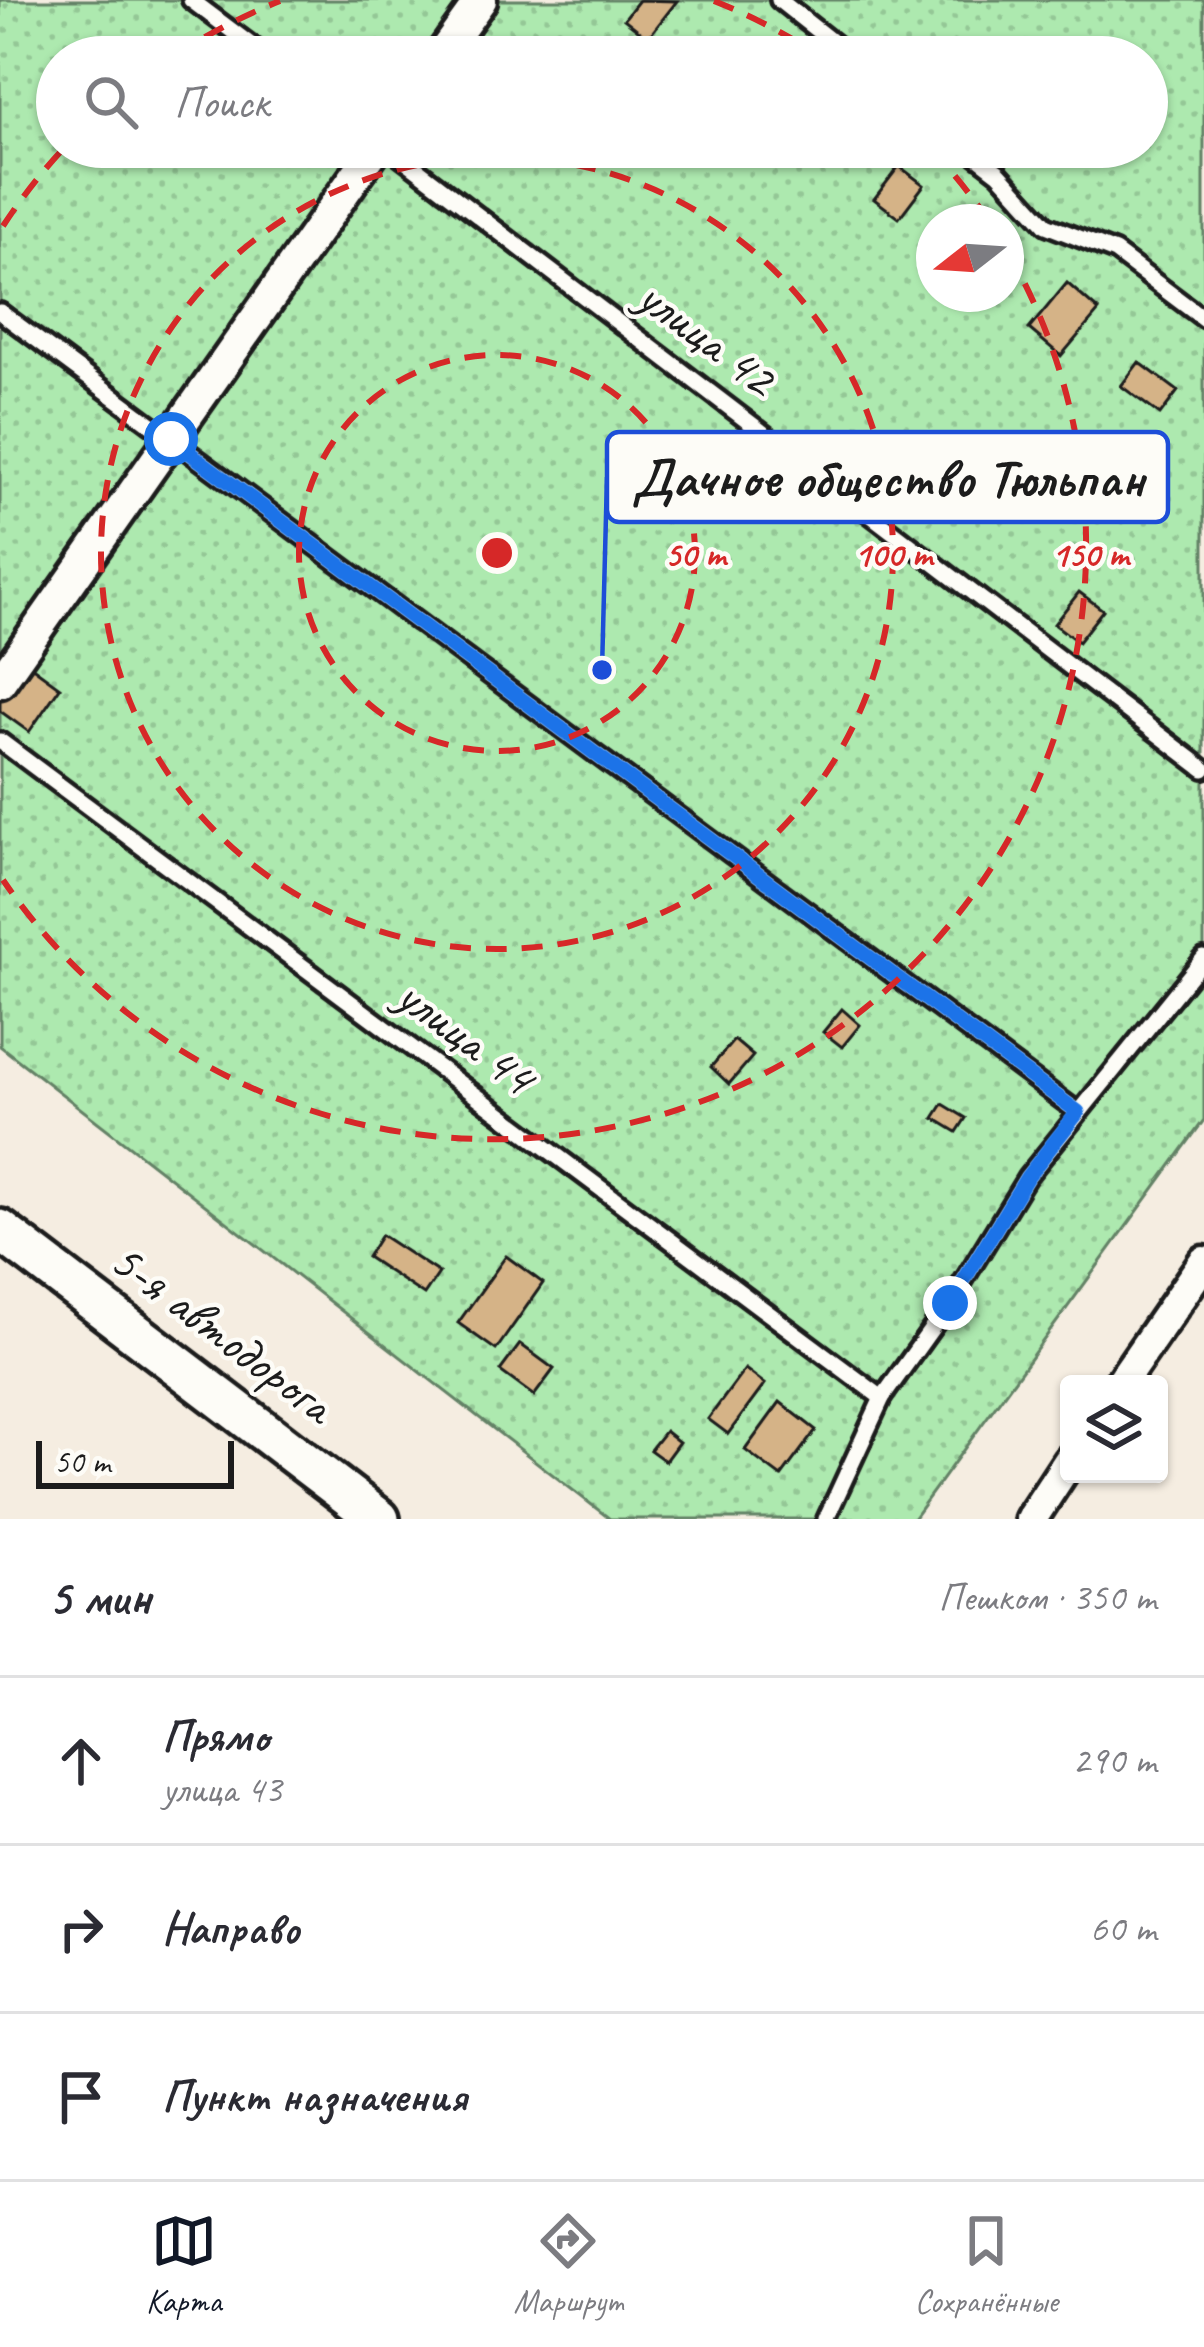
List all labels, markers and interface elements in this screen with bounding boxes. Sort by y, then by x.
search box [36,36,1168,168]
icon: search [78,69,144,135]
text: Поиск [174,74,269,131]
north arrow [916,204,1024,312]
street label: улица 42 [623,263,792,412]
route start [144,412,198,466]
callout: Дачное общество Тюльпан [607,432,1168,522]
text: Дачное общество Тюльпан [632,444,1147,512]
text: 50 m [664,531,729,577]
text: 100 m [854,531,935,577]
text: 150 m [1051,531,1132,577]
centre of rings [476,532,518,574]
street label: улица 44 [382,962,552,1112]
street label: 5-я автодорога [98,1227,349,1439]
route end [923,1276,977,1330]
map controls [1060,1375,1168,1483]
button: layers [1060,1375,1168,1483]
scale bar [36,1435,234,1488]
text: 50 m [54,1441,110,1483]
text: 5 мин [48,1565,151,1629]
text: Пешком · 350 m [938,1573,1156,1622]
text: Прямо [162,1708,269,1765]
icon: ahead [48,1728,114,1794]
text: 290 m [1072,1736,1156,1785]
text: улица 43 [162,1765,281,1814]
icon: right [48,1896,114,1962]
text: Направо [162,1900,300,1957]
text: 60 m [1090,1904,1156,1953]
icon: arrive [48,2064,114,2130]
text: Пункт назначения [162,2068,467,2125]
tab: Карта [146,2208,222,2322]
tab: Маршрут [514,2208,623,2322]
tab: Сохранённые [915,2208,1058,2322]

